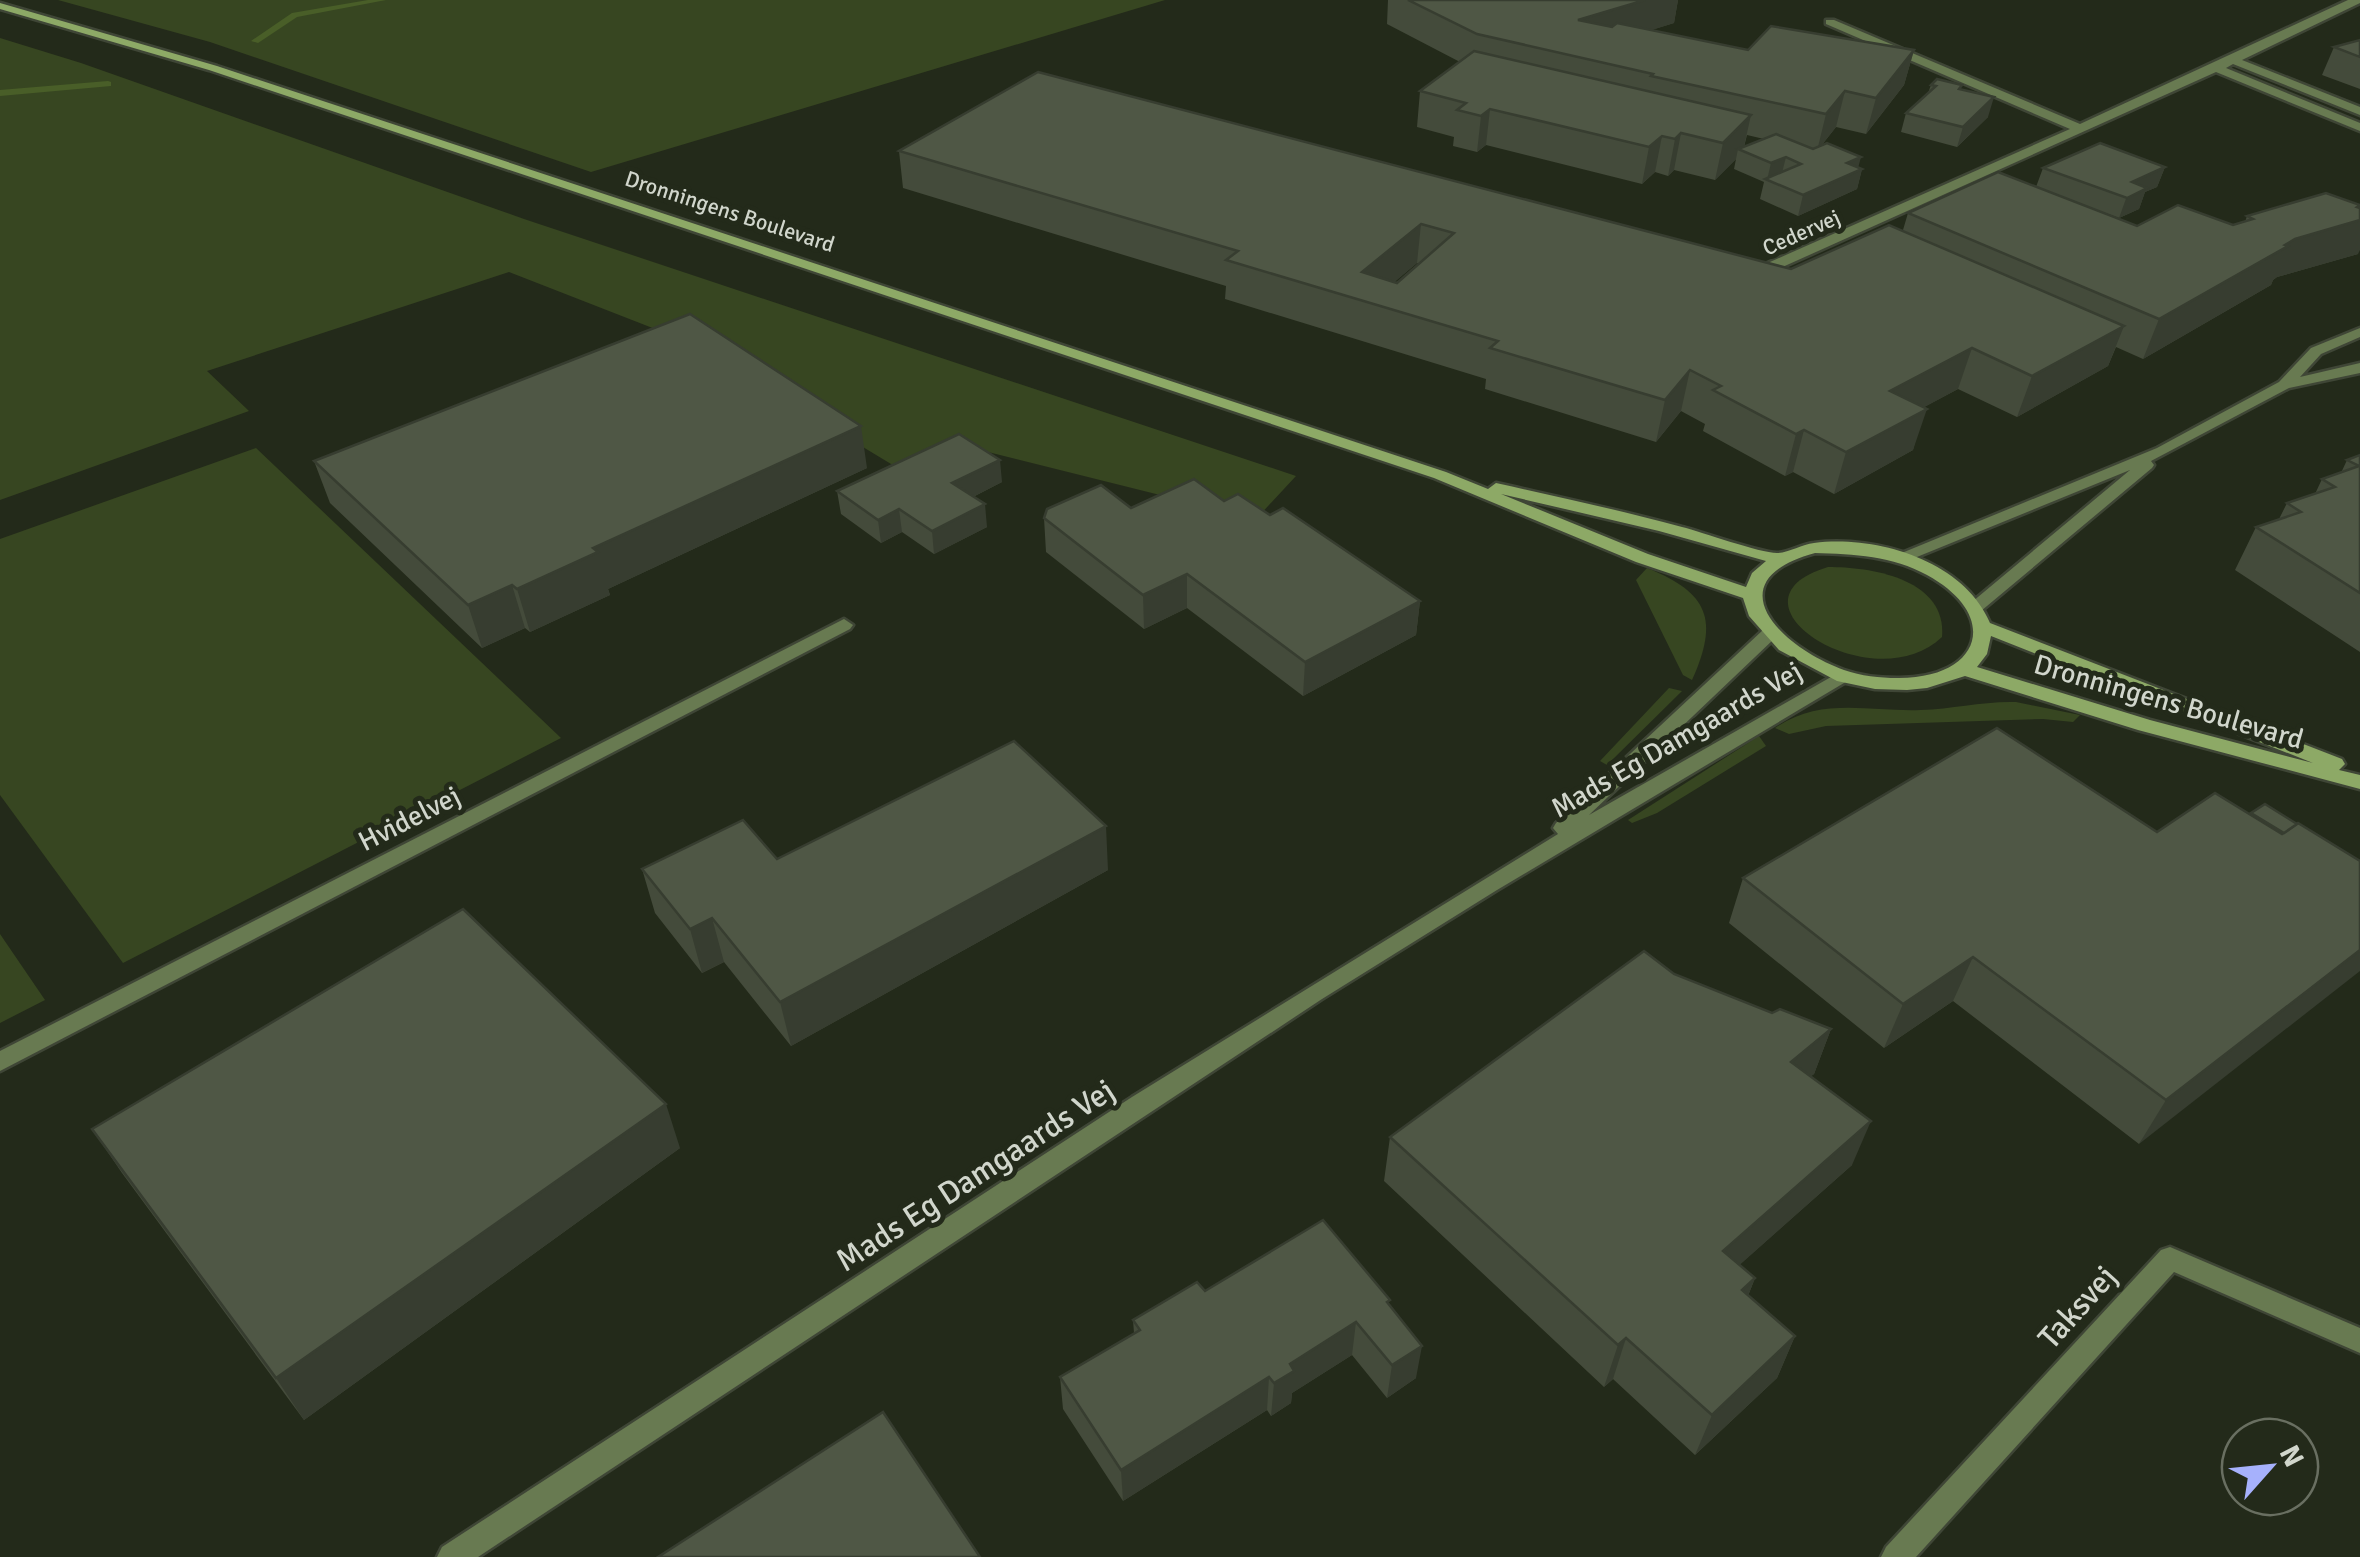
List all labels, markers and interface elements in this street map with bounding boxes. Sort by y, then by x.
street label: Dronningens Boulevard [622,165,838,258]
street label: Cedervej [1758,203,1844,262]
street label: Dronningens Boulevard [2030,647,2307,757]
street label: Mads Eg Damgaards Vej [1545,654,1808,826]
street label: Hvidelvej [353,779,466,859]
street label: Mads Eg Damgaards Vej [829,1071,1122,1280]
street label: Taksvej [2030,1258,2125,1357]
north arrow [2220,1417,2320,1517]
text: N [2272,1440,2311,1473]

